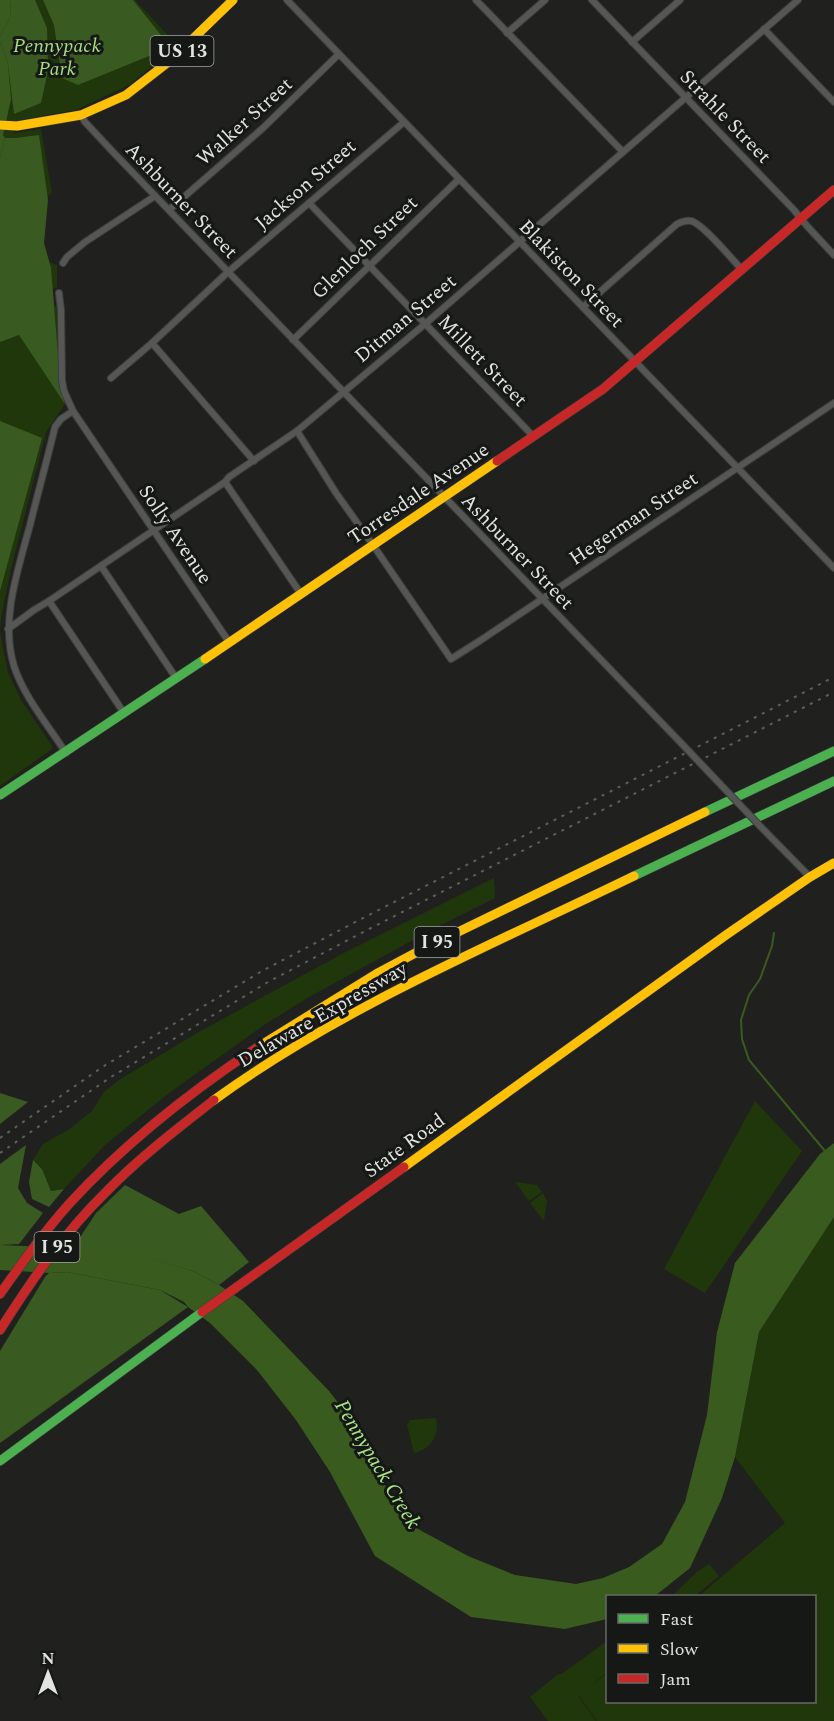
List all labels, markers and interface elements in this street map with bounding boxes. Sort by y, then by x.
park label: Pennypack Park [13,31,102,84]
road number: US 13 [150,36,213,66]
street label: Strahle Street [673,63,778,170]
street label: Walker Street [190,70,300,173]
street label: Jackson Street [248,132,363,237]
street label: Ashburner Street [118,136,245,266]
street label: Glenloch Street [305,189,425,306]
street label: Blakiston Street [512,213,631,335]
street label: Ditman Street [348,267,463,370]
street label: Millett Street [430,308,534,414]
street label: Torresdale Avenue [342,435,495,552]
street label: Hegerman Street [563,464,704,573]
street label: Solly Avenue [131,479,220,590]
street label: Ashburner Street [454,487,581,617]
road number: I 95 [414,927,460,957]
street label: Delaware Expressway [232,953,414,1076]
street label: State Road [358,1106,452,1186]
road number: I 95 [34,1232,80,1262]
water label: Pennypack Creek [326,1393,429,1536]
legend [606,1595,816,1703]
text: Fast [660,1606,693,1633]
text: Slow [660,1636,699,1663]
north arrow [18,1643,78,1703]
text: N [41,1647,55,1671]
text: Jam [660,1666,691,1693]

